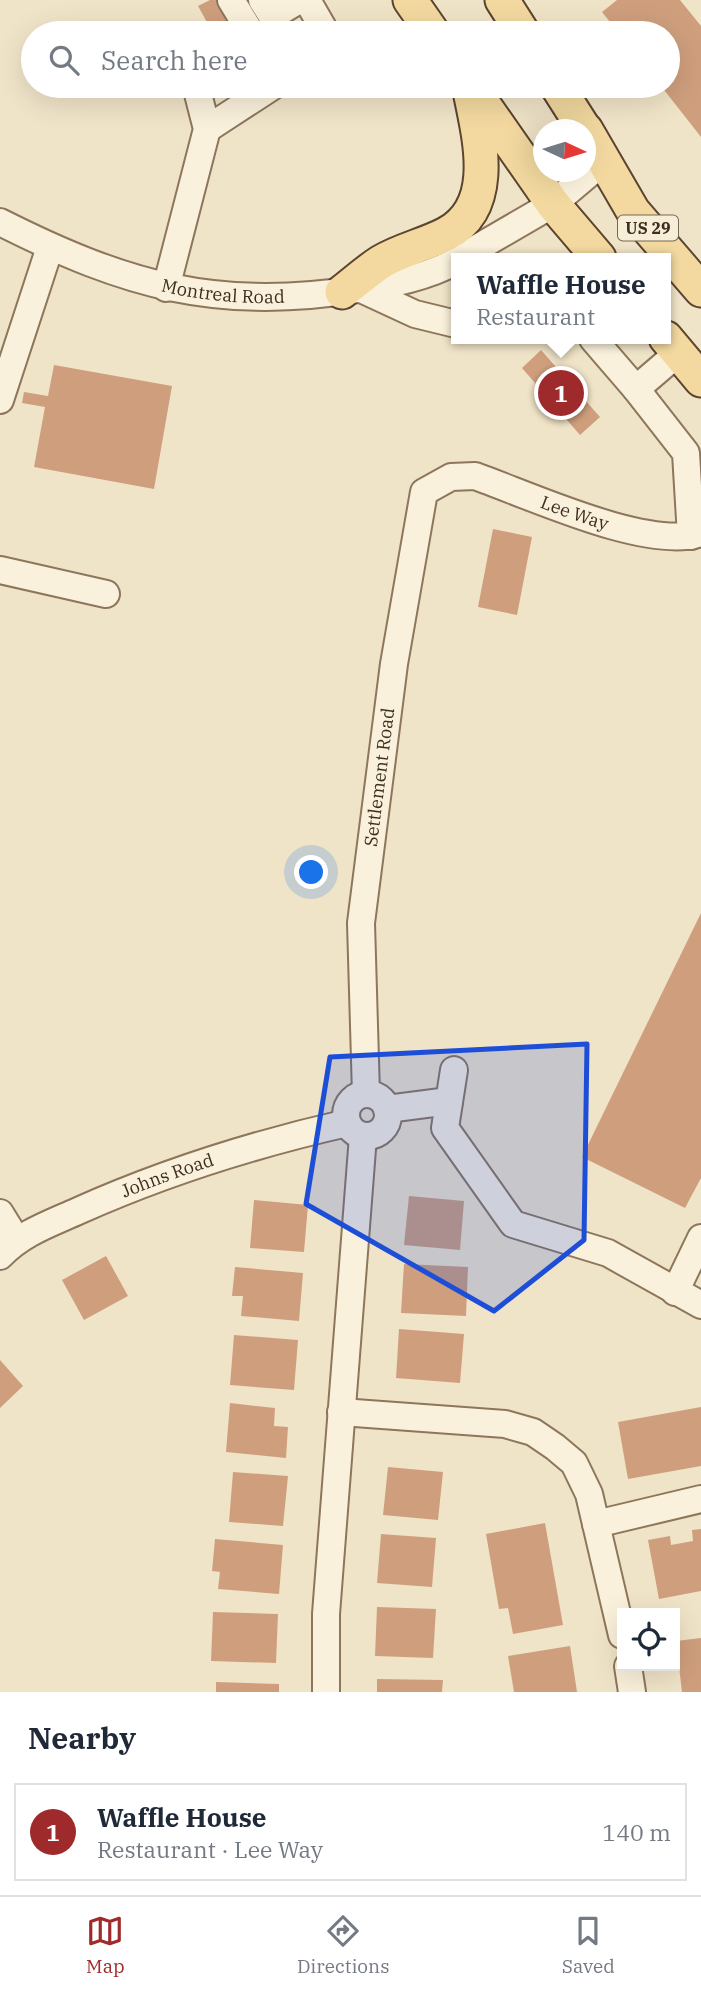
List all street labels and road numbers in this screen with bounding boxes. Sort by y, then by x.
road number: US 29 [618,216,678,240]
street label: Montreal Road [159,273,285,308]
street label: Lee Way [538,490,612,535]
street label: Settlement Road [359,706,399,848]
street label: Johns Road [118,1148,217,1202]

